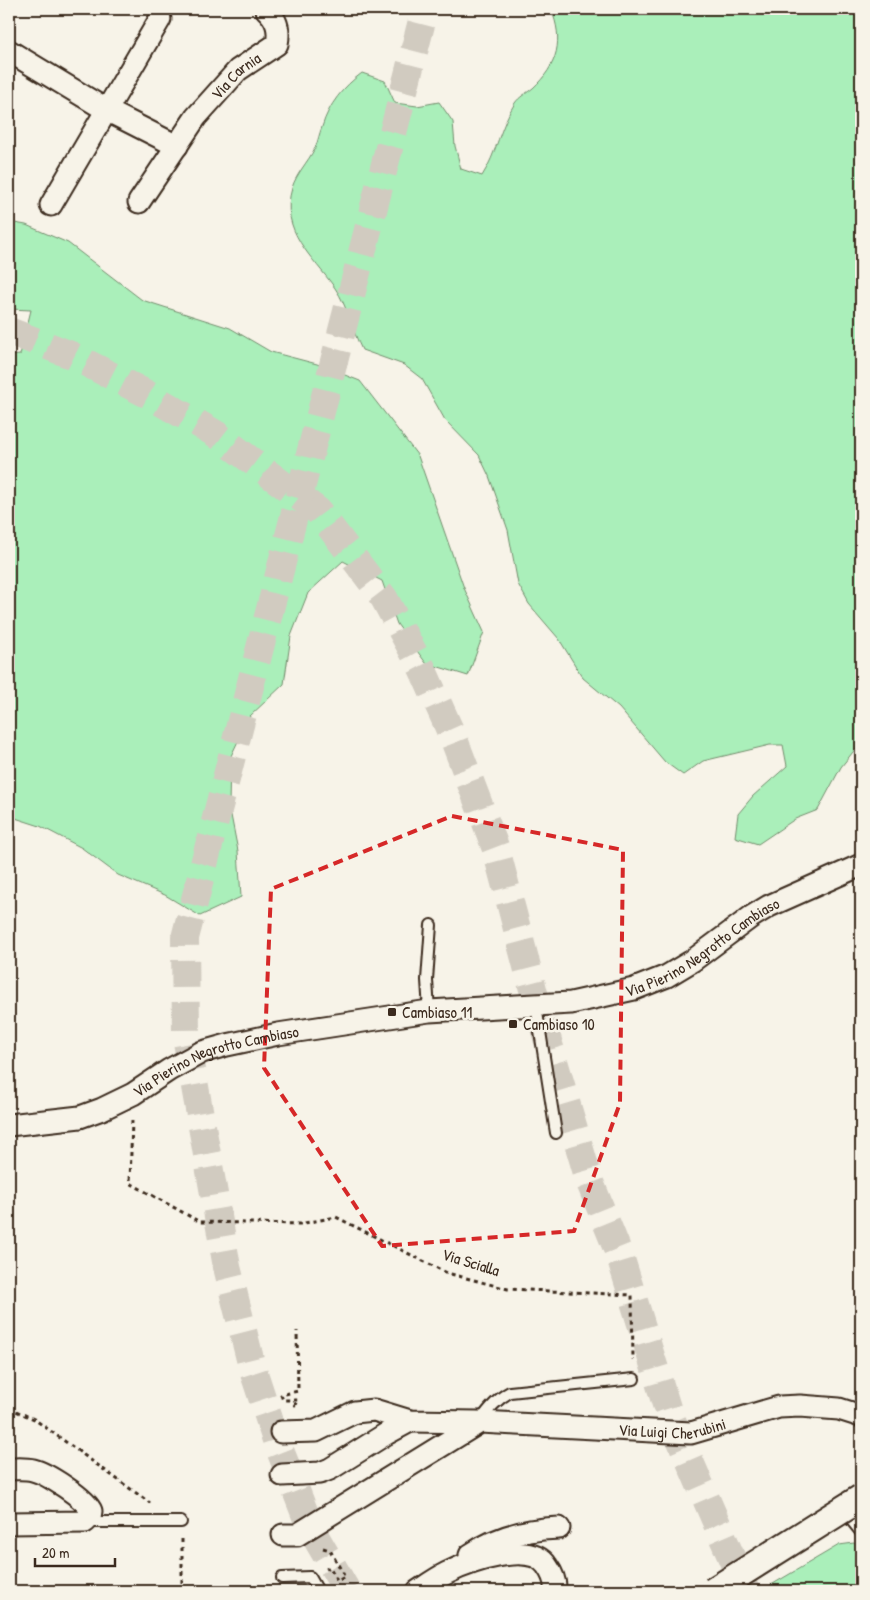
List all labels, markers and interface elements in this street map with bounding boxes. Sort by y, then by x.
street label: Via Carnia [206,47,265,104]
street label: Via Pierino Negrotto Cambiaso [623,892,783,1002]
place label: Cambiaso 11 [402,1001,472,1023]
marker: Cambiaso 11 [386,1006,398,1018]
place label: Cambiaso 10 [523,1013,595,1035]
marker: Cambiaso 10 [507,1018,519,1030]
street label: Via Pierino Negrotto Cambiaso [128,1020,301,1102]
street label: Via Scialla [440,1243,502,1281]
street label: Via Luigi Cherubini [618,1412,728,1444]
scale bar [35,1535,115,1567]
text: 20 m [42,1542,69,1563]

